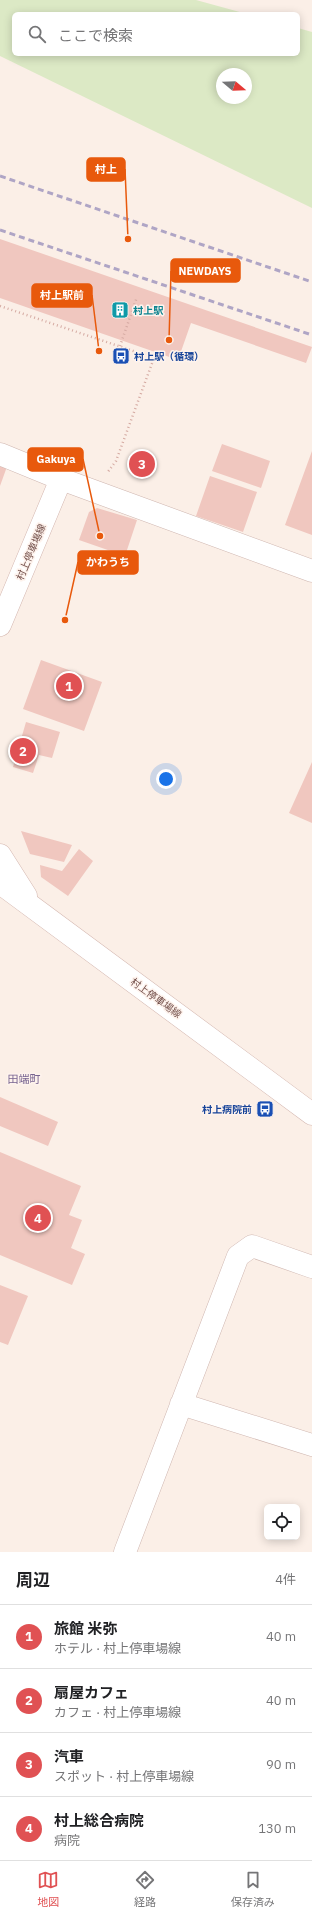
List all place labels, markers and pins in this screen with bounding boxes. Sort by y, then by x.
callout: 村上 [87,158,125,181]
callout: NEWDAYS [171,259,240,282]
callout: 村上駅前 [32,284,92,307]
building icon: 村上駅 [110,300,130,320]
place label: 村上駅 [133,304,164,317]
bus stop icon: 村上駅（循環） [111,346,131,366]
place label: 村上駅（循環） [134,350,204,363]
callout: Gakuya [28,448,83,471]
pin: 3 [129,449,155,479]
callout: かわうち [78,551,138,574]
pin: 1 [56,671,82,701]
pin: 2 [10,736,36,766]
bus stop icon: 村上病院前 [255,1099,275,1119]
place label: 村上病院前 [202,1103,252,1116]
pin: 4 [25,1203,51,1233]

